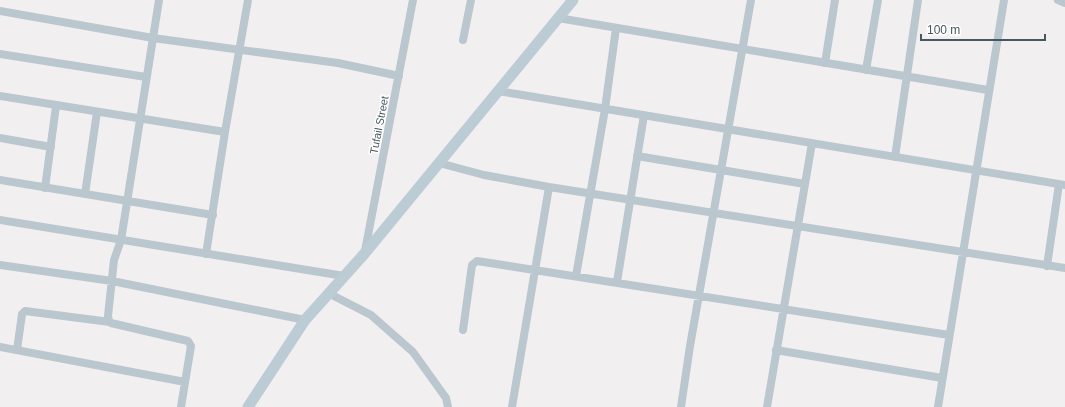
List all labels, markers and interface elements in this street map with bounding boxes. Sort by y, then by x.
scale bar [921,16,1045,42]
text: 100 m [927,23,960,37]
street label: Tufail Street [367,95,391,155]

